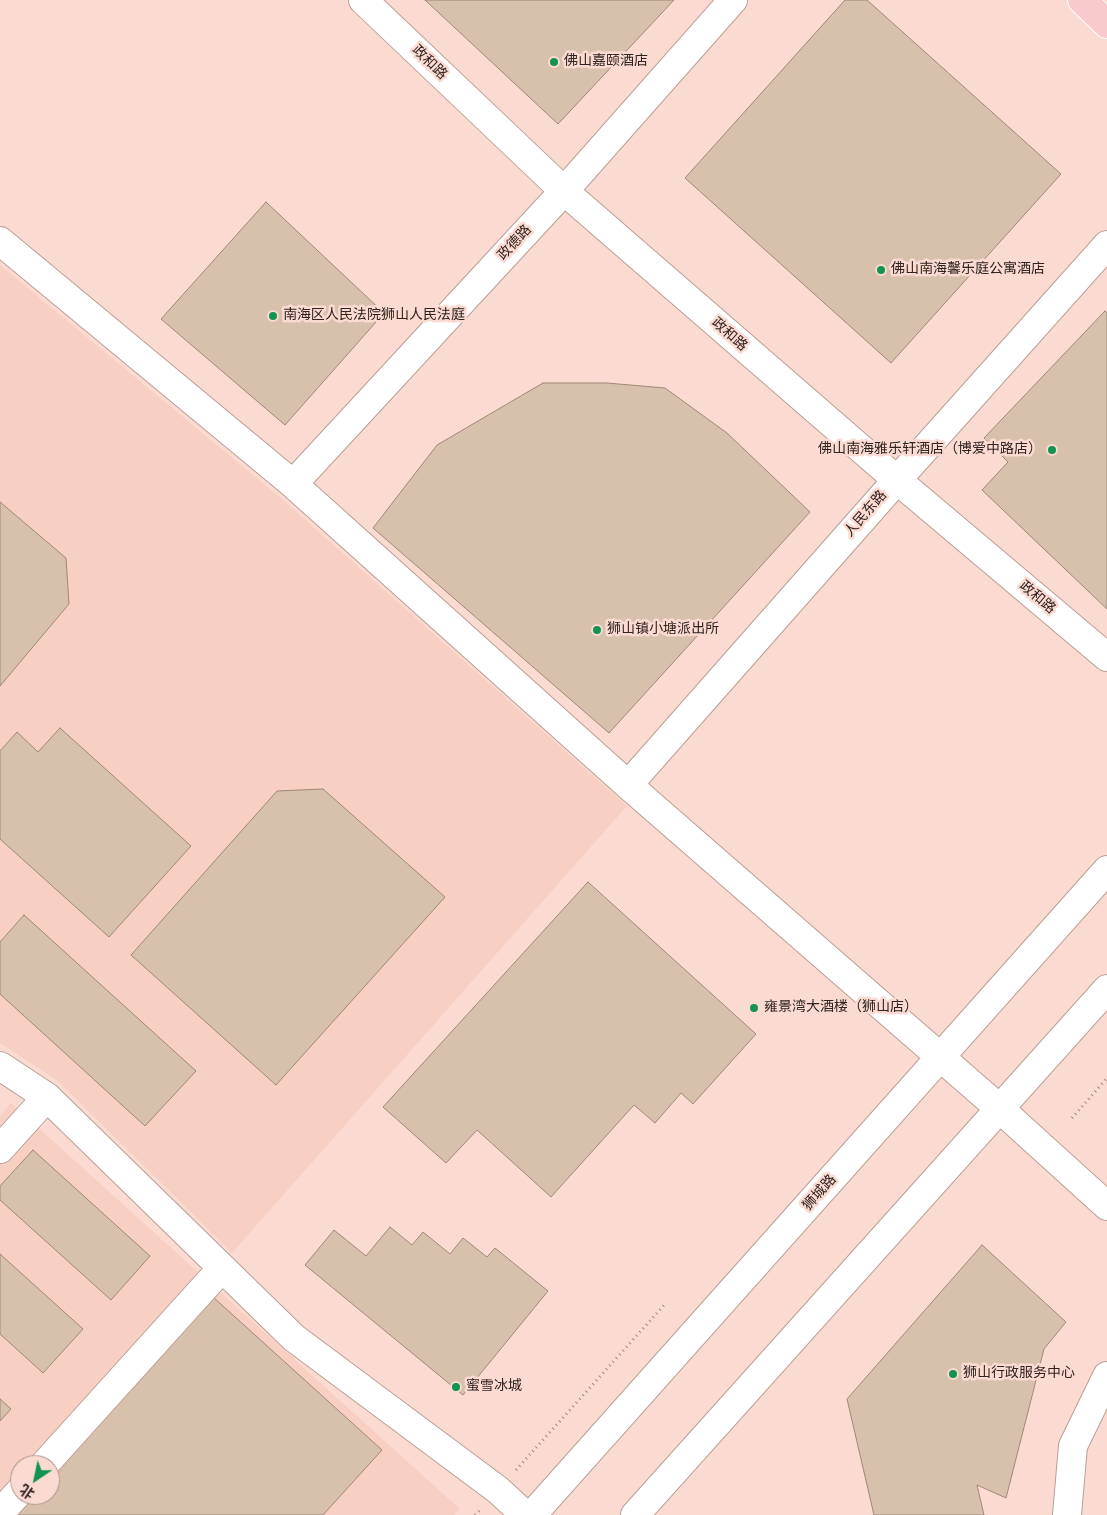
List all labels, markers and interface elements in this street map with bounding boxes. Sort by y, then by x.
street label: 政和路 [408,42,450,84]
place label: 佛山嘉颐酒店 [564,54,648,70]
marker: 佛山嘉颐酒店 [548,56,560,68]
street label: 政德路 [495,222,535,264]
place label: 佛山南海馨乐庭公寓酒店 [891,262,1045,278]
marker: 佛山南海馨乐庭公寓酒店 [875,264,887,276]
place label: 南海区人民法院狮山人民法庭 [283,308,465,324]
marker: 南海区人民法院狮山人民法庭 [267,310,279,322]
street label: 政和路 [708,315,750,355]
place label: 佛山南海雅乐轩酒店（博爱中路店） [818,442,1042,458]
marker: 佛山南海雅乐轩酒店（博爱中路店） [1046,444,1058,456]
street label: 人民东路 [841,487,891,541]
street label: 政和路 [1016,578,1058,618]
place label: 狮山镇小塘派出所 [607,622,719,638]
marker: 狮山镇小塘派出所 [591,624,603,636]
place label: 雍景湾大酒楼（狮山店） [764,1000,918,1016]
marker: 雍景湾大酒楼（狮山店） [748,1002,760,1014]
street label: 狮城路 [800,1172,840,1214]
place label: 狮山行政服务中心 [963,1366,1075,1382]
marker: 狮山行政服务中心 [947,1368,959,1380]
place label: 蜜雪冰城 [466,1379,522,1395]
marker: 蜜雪冰城 [450,1381,462,1393]
north arrow [10,1455,60,1505]
text: 北 [15,1479,39,1505]

